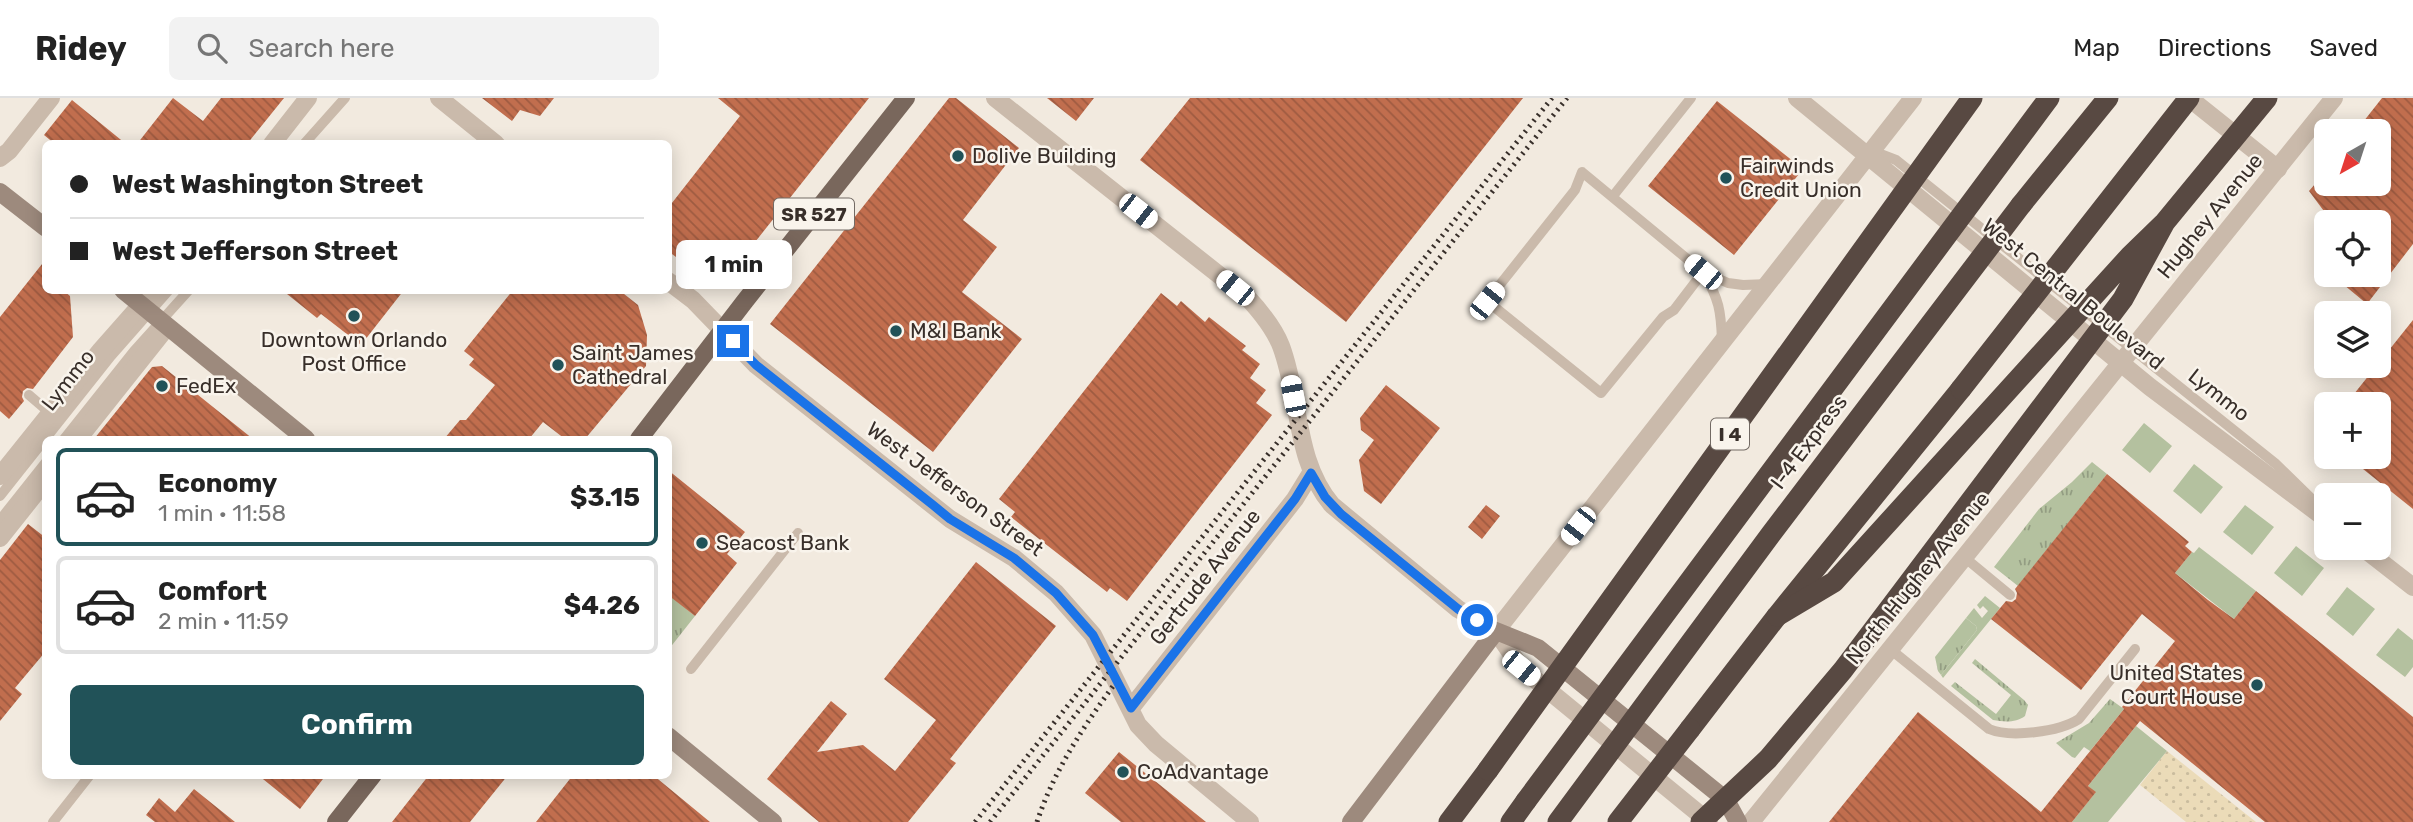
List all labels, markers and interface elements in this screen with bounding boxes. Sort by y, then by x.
search box [169,17,659,80]
text: Ridey [35,29,127,68]
icon: search [193,29,231,67]
text: Search here [249,33,394,64]
text: Map [2073,34,2120,62]
text: Directions [2158,34,2271,62]
text: Saved [2309,34,2378,62]
north arrow [2314,119,2390,196]
map controls [2314,119,2391,560]
place label: Dolive Building [972,143,1117,168]
marker: Dolive Building [950,148,966,164]
street label: Hughey Avenue [2152,148,2268,283]
place label: Fairwinds Credit Union [1740,153,1862,202]
text: West Washington Street [112,169,423,200]
marker: Fairwinds Credit Union [1718,170,1734,186]
car [1115,190,1162,232]
road number: SR 527 [774,198,854,230]
button: locate [2314,210,2391,287]
street label: West Central Boulevard [1977,213,2169,375]
text: West Jefferson Street [112,236,398,267]
callout: 1 min [675,240,791,288]
text: 1 min [705,250,763,278]
car [1681,250,1726,294]
car [1213,267,1258,309]
car [1466,278,1509,324]
button: layers [2314,301,2391,378]
marker: Downtown Orlando Post Office [346,308,362,324]
place label: M&I Bank [910,318,1001,343]
marker: M&I Bank [888,323,904,339]
route end [717,325,749,357]
place label: Downtown Orlando Post Office [261,327,447,376]
place label: Saint James Cathedral [572,340,694,389]
street label: Lymmo [36,344,99,415]
marker: Saint James Cathedral [550,357,566,373]
street label: Lymmo [2184,363,2255,426]
place label: FedEx [176,373,236,398]
car [1279,373,1308,419]
marker: FedEx [154,378,170,394]
street label: I-4 Express [1765,390,1852,494]
button: + [2314,392,2391,469]
street label: West Jefferson Street [862,416,1049,561]
road number: I 4 [1711,418,1749,450]
icon: car [74,466,137,529]
text: Economy [158,468,277,499]
text: $3.15 [570,482,640,513]
button: − [2314,483,2391,560]
street label: North Hughey Avenue [1840,487,1995,669]
text: 1 min · 11:58 [158,499,286,527]
car [1557,503,1600,549]
street label: Gertrude Avenue [1144,504,1265,650]
place label: Seacost Bank [716,530,849,555]
marker: Seacost Bank [694,535,710,551]
icon: car [74,574,137,637]
text: Comfort [158,576,267,607]
text: $4.26 [564,590,640,621]
route start [1461,604,1493,636]
text: 2 min · 11:59 [158,607,289,635]
car [1499,647,1544,689]
place label: United States Court House [2109,660,2243,709]
marker: United States Court House [2249,677,2265,693]
button: Confirm [70,685,644,765]
place label: CoAdvantage [1137,759,1269,784]
marker: CoAdvantage [1115,764,1131,780]

